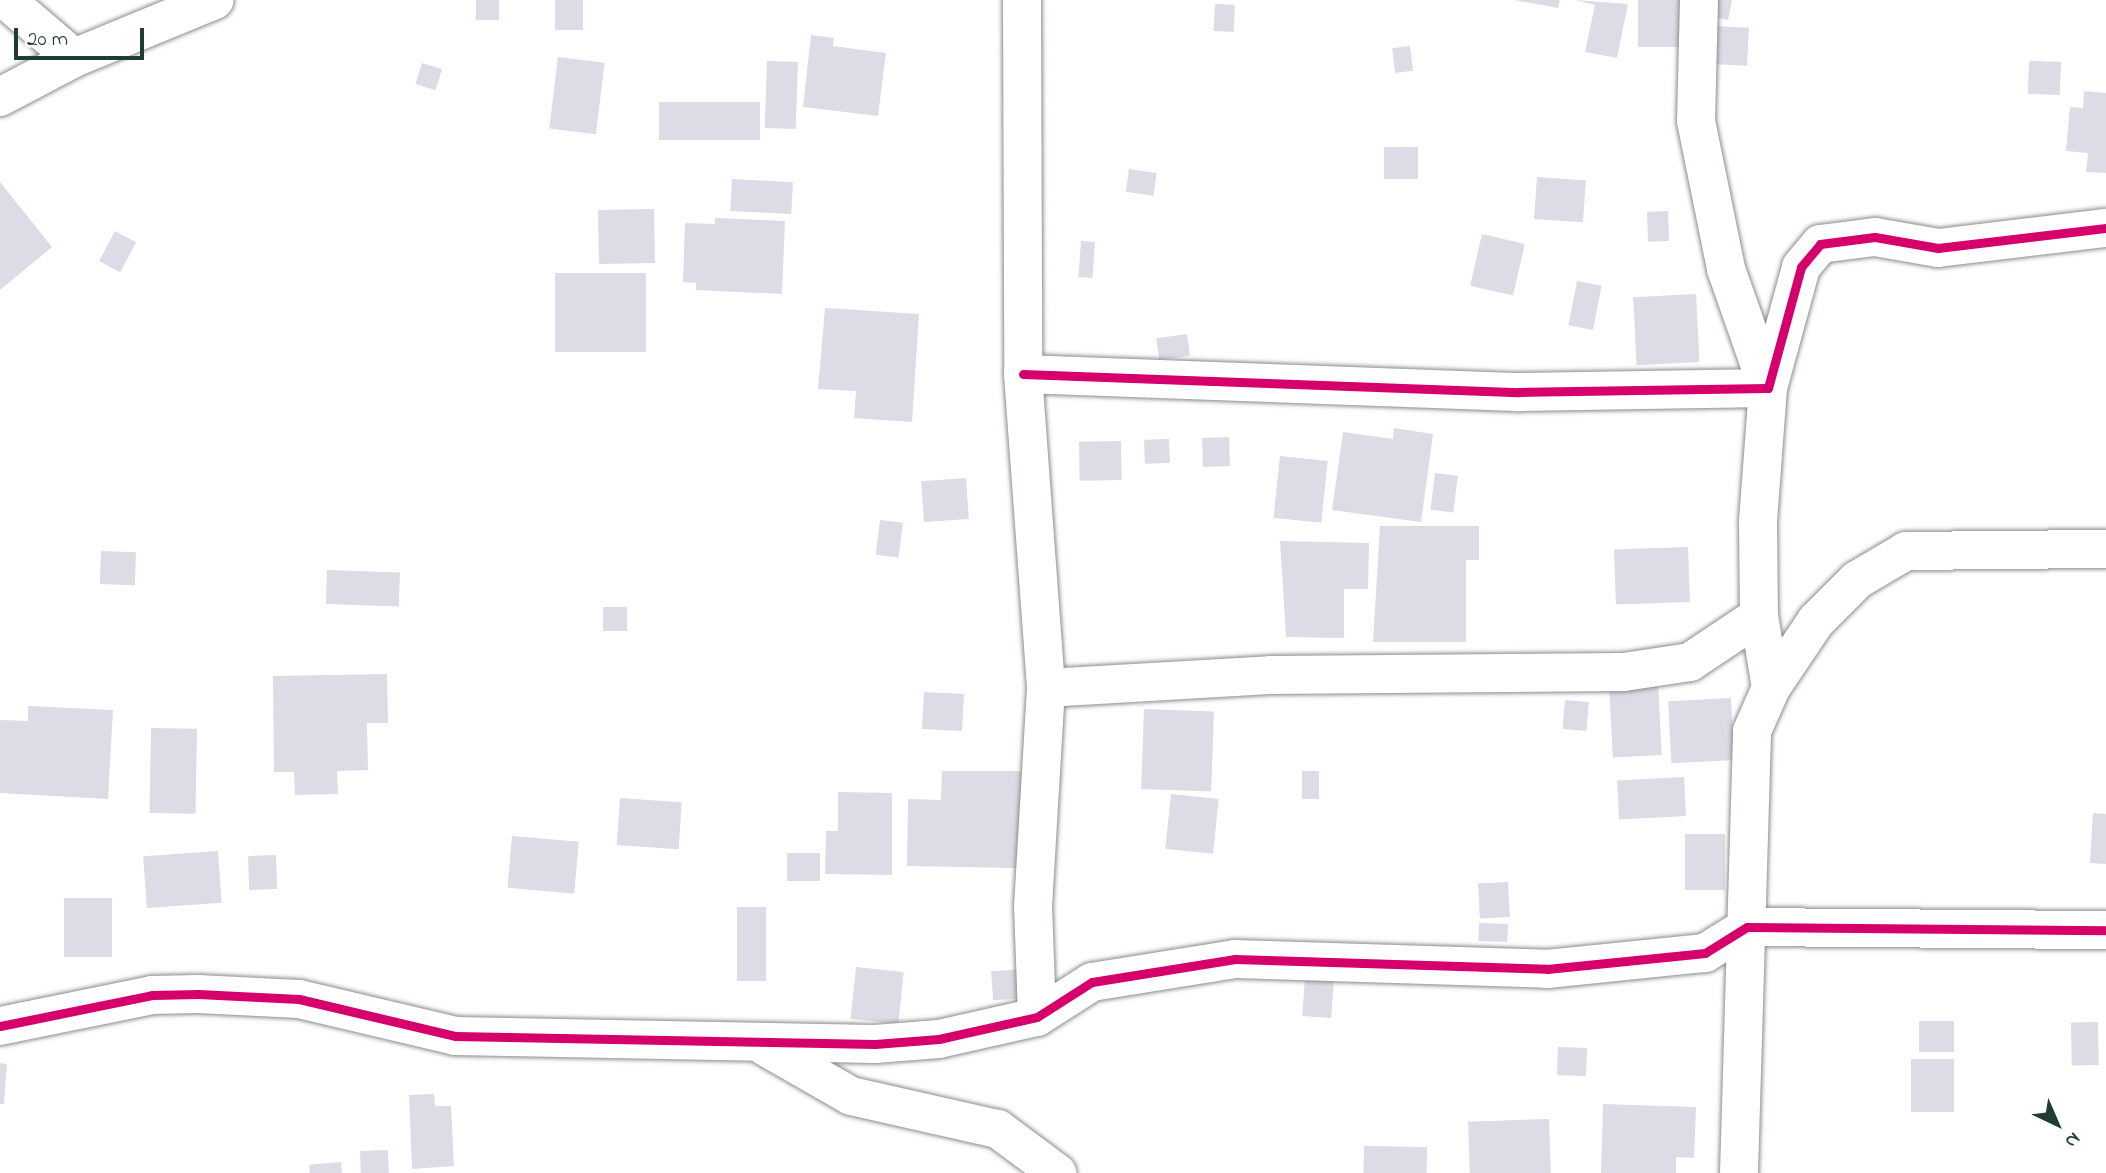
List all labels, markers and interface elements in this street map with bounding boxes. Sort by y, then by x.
scale bar [18,14,147,58]
text: 20 m [27,25,68,55]
north arrow [2022,1089,2092,1159]
text: N [2058,1125,2086,1154]

